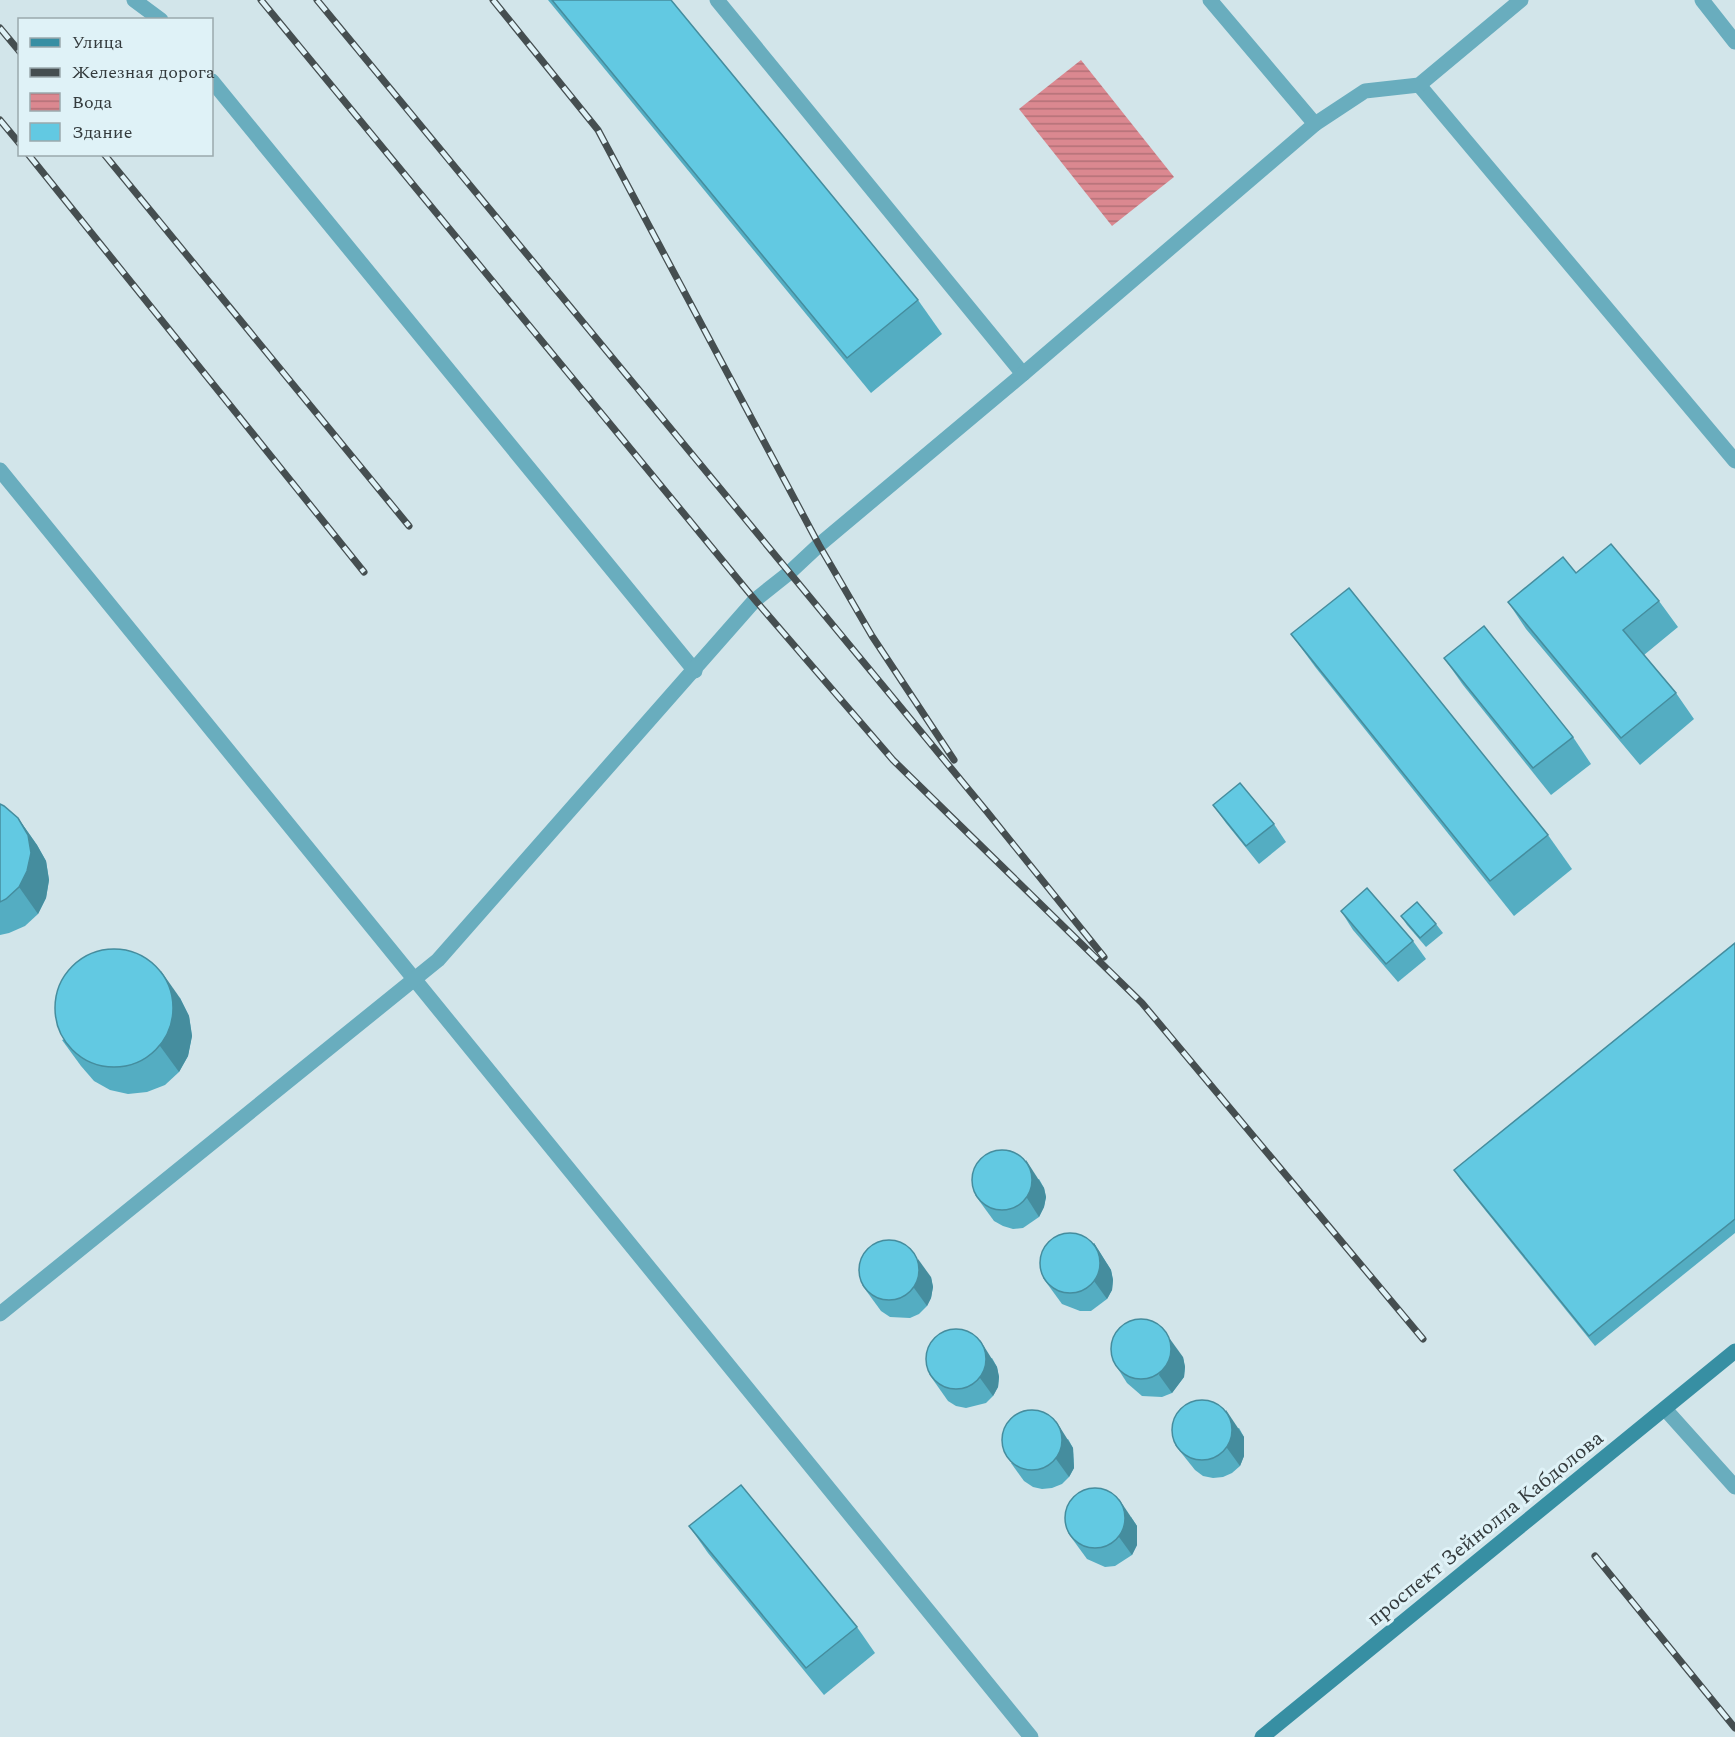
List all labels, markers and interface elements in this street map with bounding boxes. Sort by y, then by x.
legend [18,18,213,156]
text: Улица [72,29,123,56]
text: Железная дорога [72,59,215,86]
text: Вода [72,89,112,116]
text: Здание [72,119,132,146]
street label: проспект Зейнолла Кабдолова [1360,1422,1612,1635]

